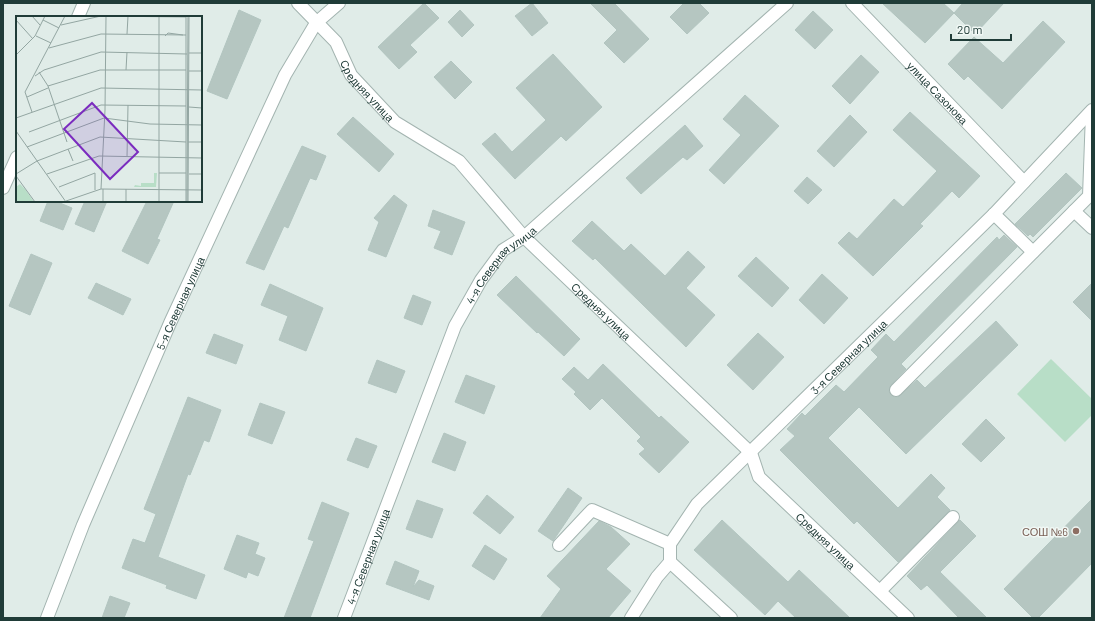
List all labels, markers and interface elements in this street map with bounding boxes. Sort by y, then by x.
inset map [16,16,202,202]
scale bar [951,16,1011,42]
text: 20 m [957,22,983,36]
street label: Средняя улица [338,58,398,124]
street label: улица Сазонова [905,58,972,127]
street label: 4-я Северная улица [463,223,539,306]
street label: 5-я Северная улица [153,253,207,351]
street label: Средняя улица [569,280,634,343]
street label: 3-я Северная улица [808,316,889,396]
street label: 4-я Северная улица [343,506,392,606]
street label: Средняя улица [794,509,859,572]
place label: СОШ №6 [1022,525,1068,538]
marker: СОШ №6 [1071,526,1081,536]

